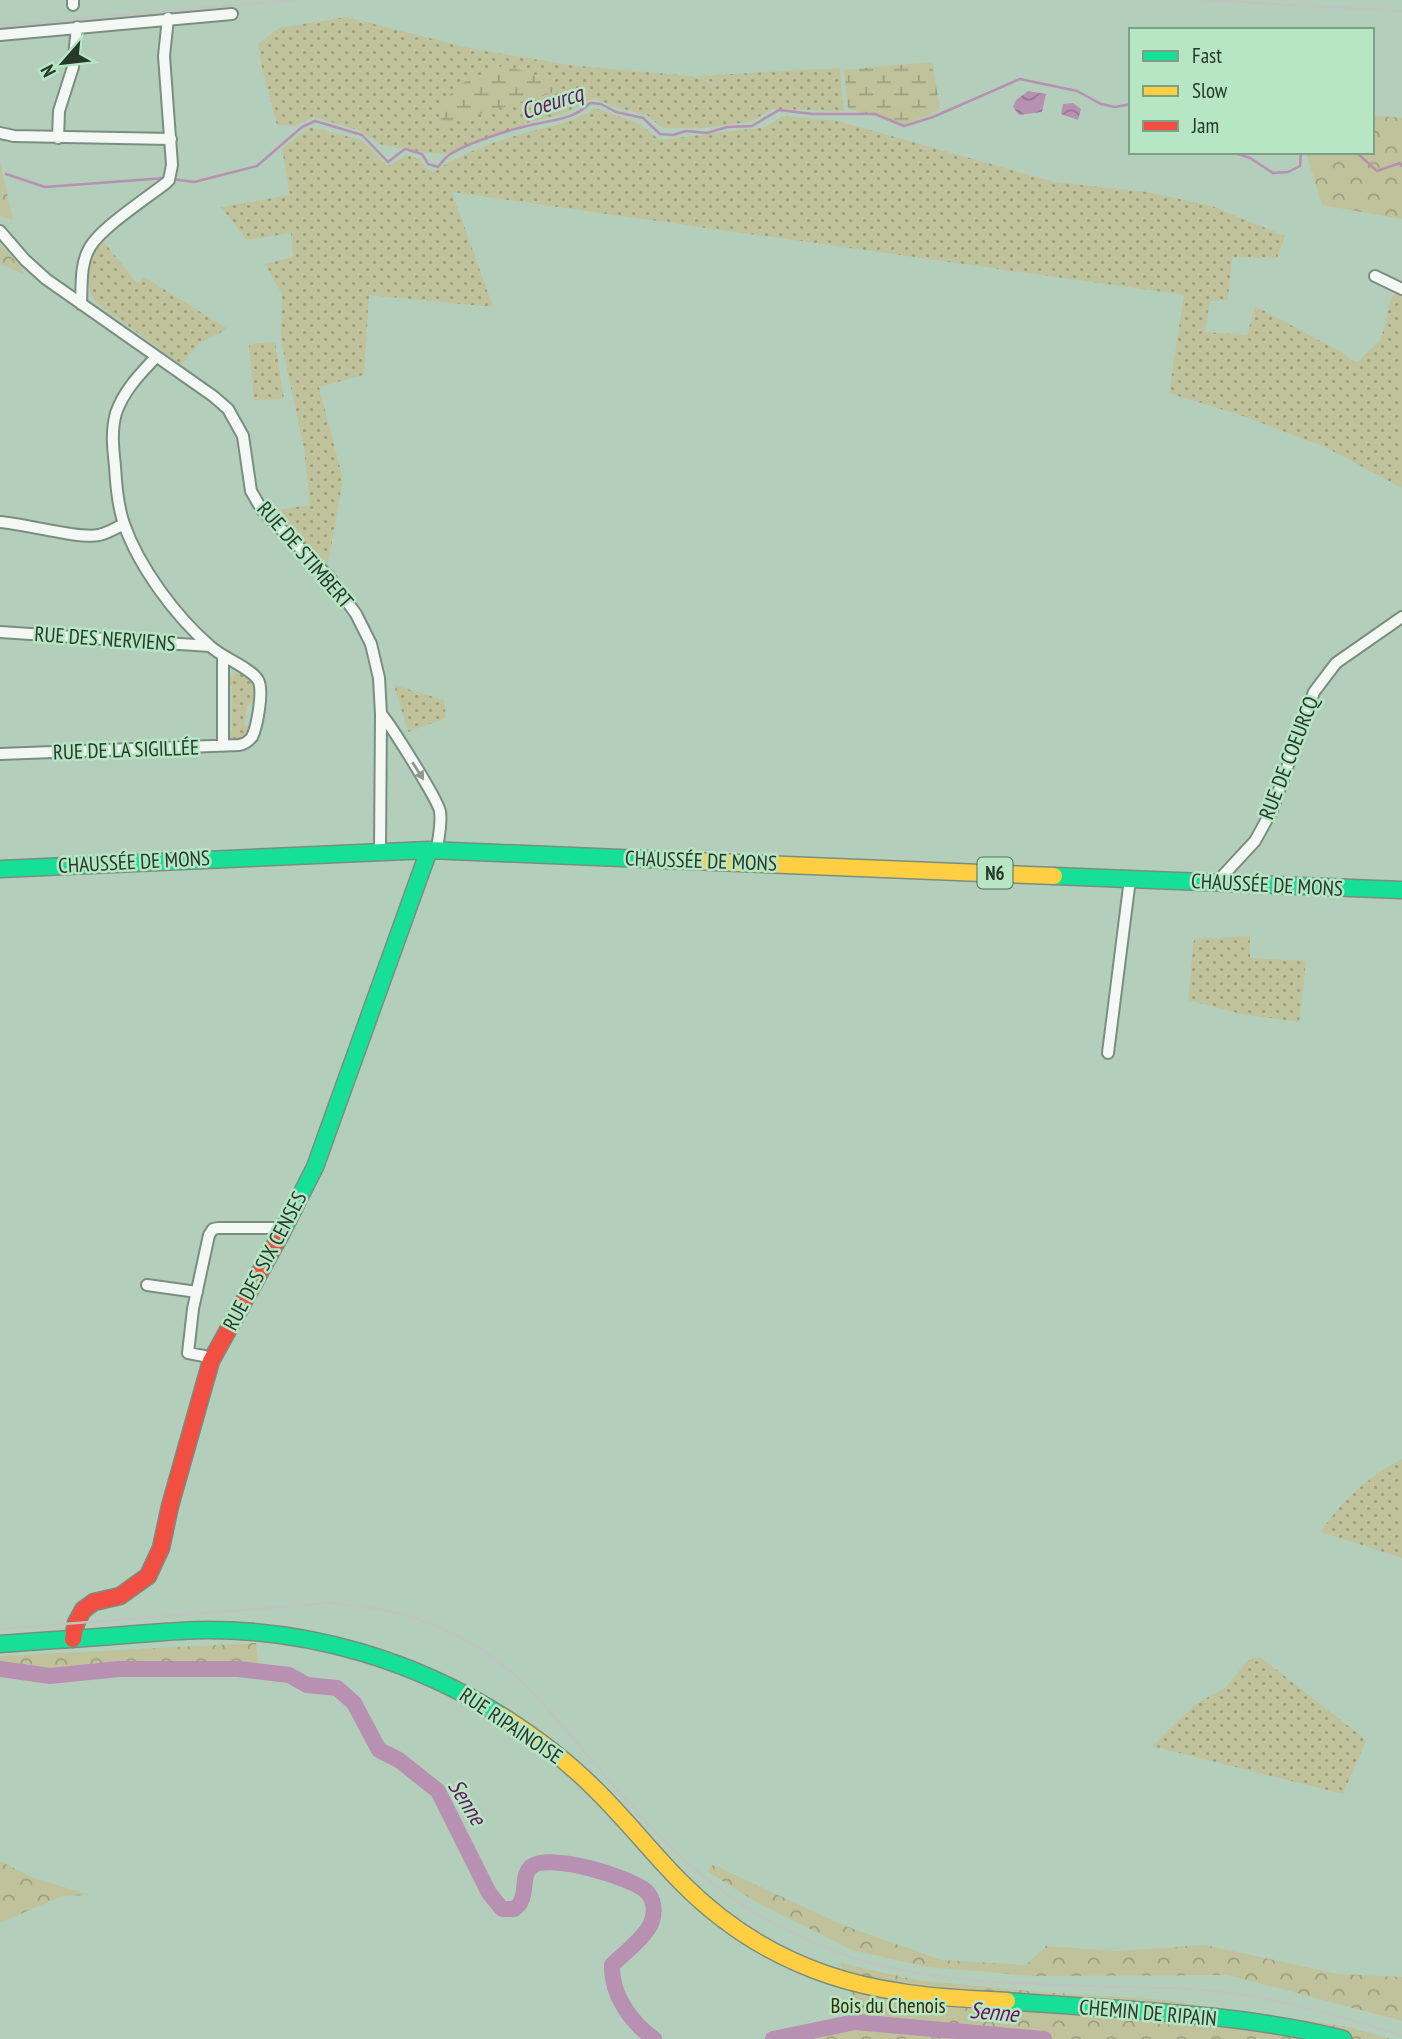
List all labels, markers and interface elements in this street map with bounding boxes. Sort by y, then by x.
north arrow [28,28,98,98]
legend [1129,28,1374,154]
text: Fast [1192,42,1222,69]
text: N [35,61,61,81]
water label: Coeurcq [517,77,588,125]
text: Slow [1192,77,1228,104]
text: Jam [1191,112,1219,139]
street label: RUE DE STIMBERT [252,496,360,614]
street label: RUE DES NERVIENS [34,620,177,657]
street label: RUE DE COEURCQ [1253,692,1325,823]
street label: RUE DE LA SIGILLÉE [53,733,199,766]
one-way arrow [411,762,424,781]
street label: CHAUSSÉE DE MONS [57,844,211,879]
street label: CHAUSSÉE DE MONS [625,844,777,877]
road number: N6 [978,858,1012,888]
street label: CHAUSSÉE DE MONS [1190,867,1344,902]
street label: RUE DES SIX CENSES [217,1187,312,1335]
street label: RUE RIPAINOISE [455,1681,568,1770]
water label: Senne [442,1773,494,1831]
park label: Bois du Chenois [830,1992,946,2019]
street label: CHEMIN DE RIPAIN [1078,1993,1218,2032]
water label: Senne [968,1995,1021,2028]

